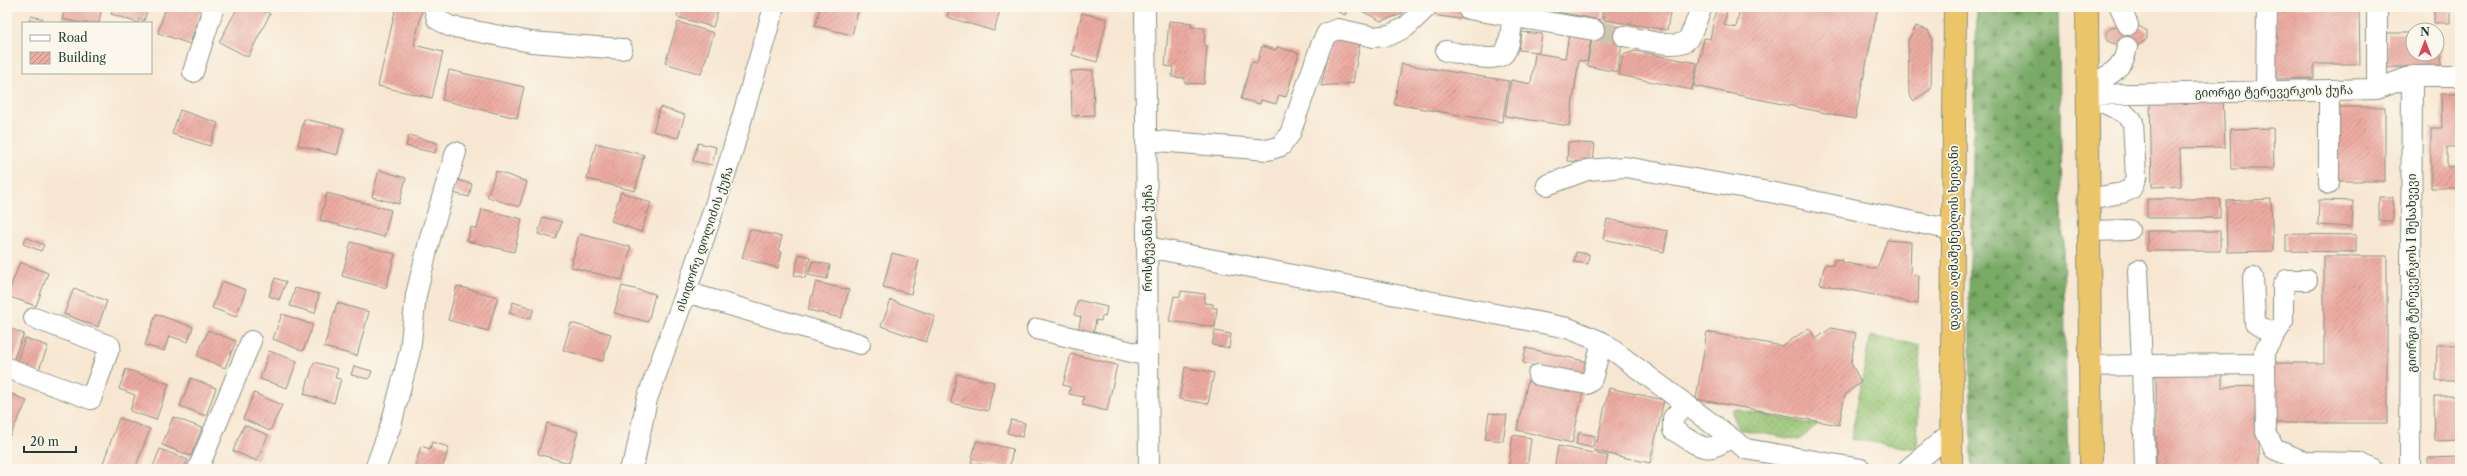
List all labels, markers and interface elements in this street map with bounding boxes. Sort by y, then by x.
legend [22,22,152,74]
north arrow [2405,22,2445,62]
text: N [2420,25,2430,39]
text: Road [58,30,88,45]
text: Building [58,50,106,65]
street label: გიორგი ტერევერკოს ქუჩა [2195,82,2353,100]
street label: დავით აღმაშენებლის ხეივანი [1946,145,1961,331]
street label: ისიდორე დოლიძის ქუჩა [672,165,736,313]
street label: გიორგი ტერევერკოს I შესახვევი [2404,173,2419,373]
street label: როსტევანის ქუჩა [1140,184,1155,292]
scale bar [24,428,76,454]
text: 20 m [30,434,59,449]

